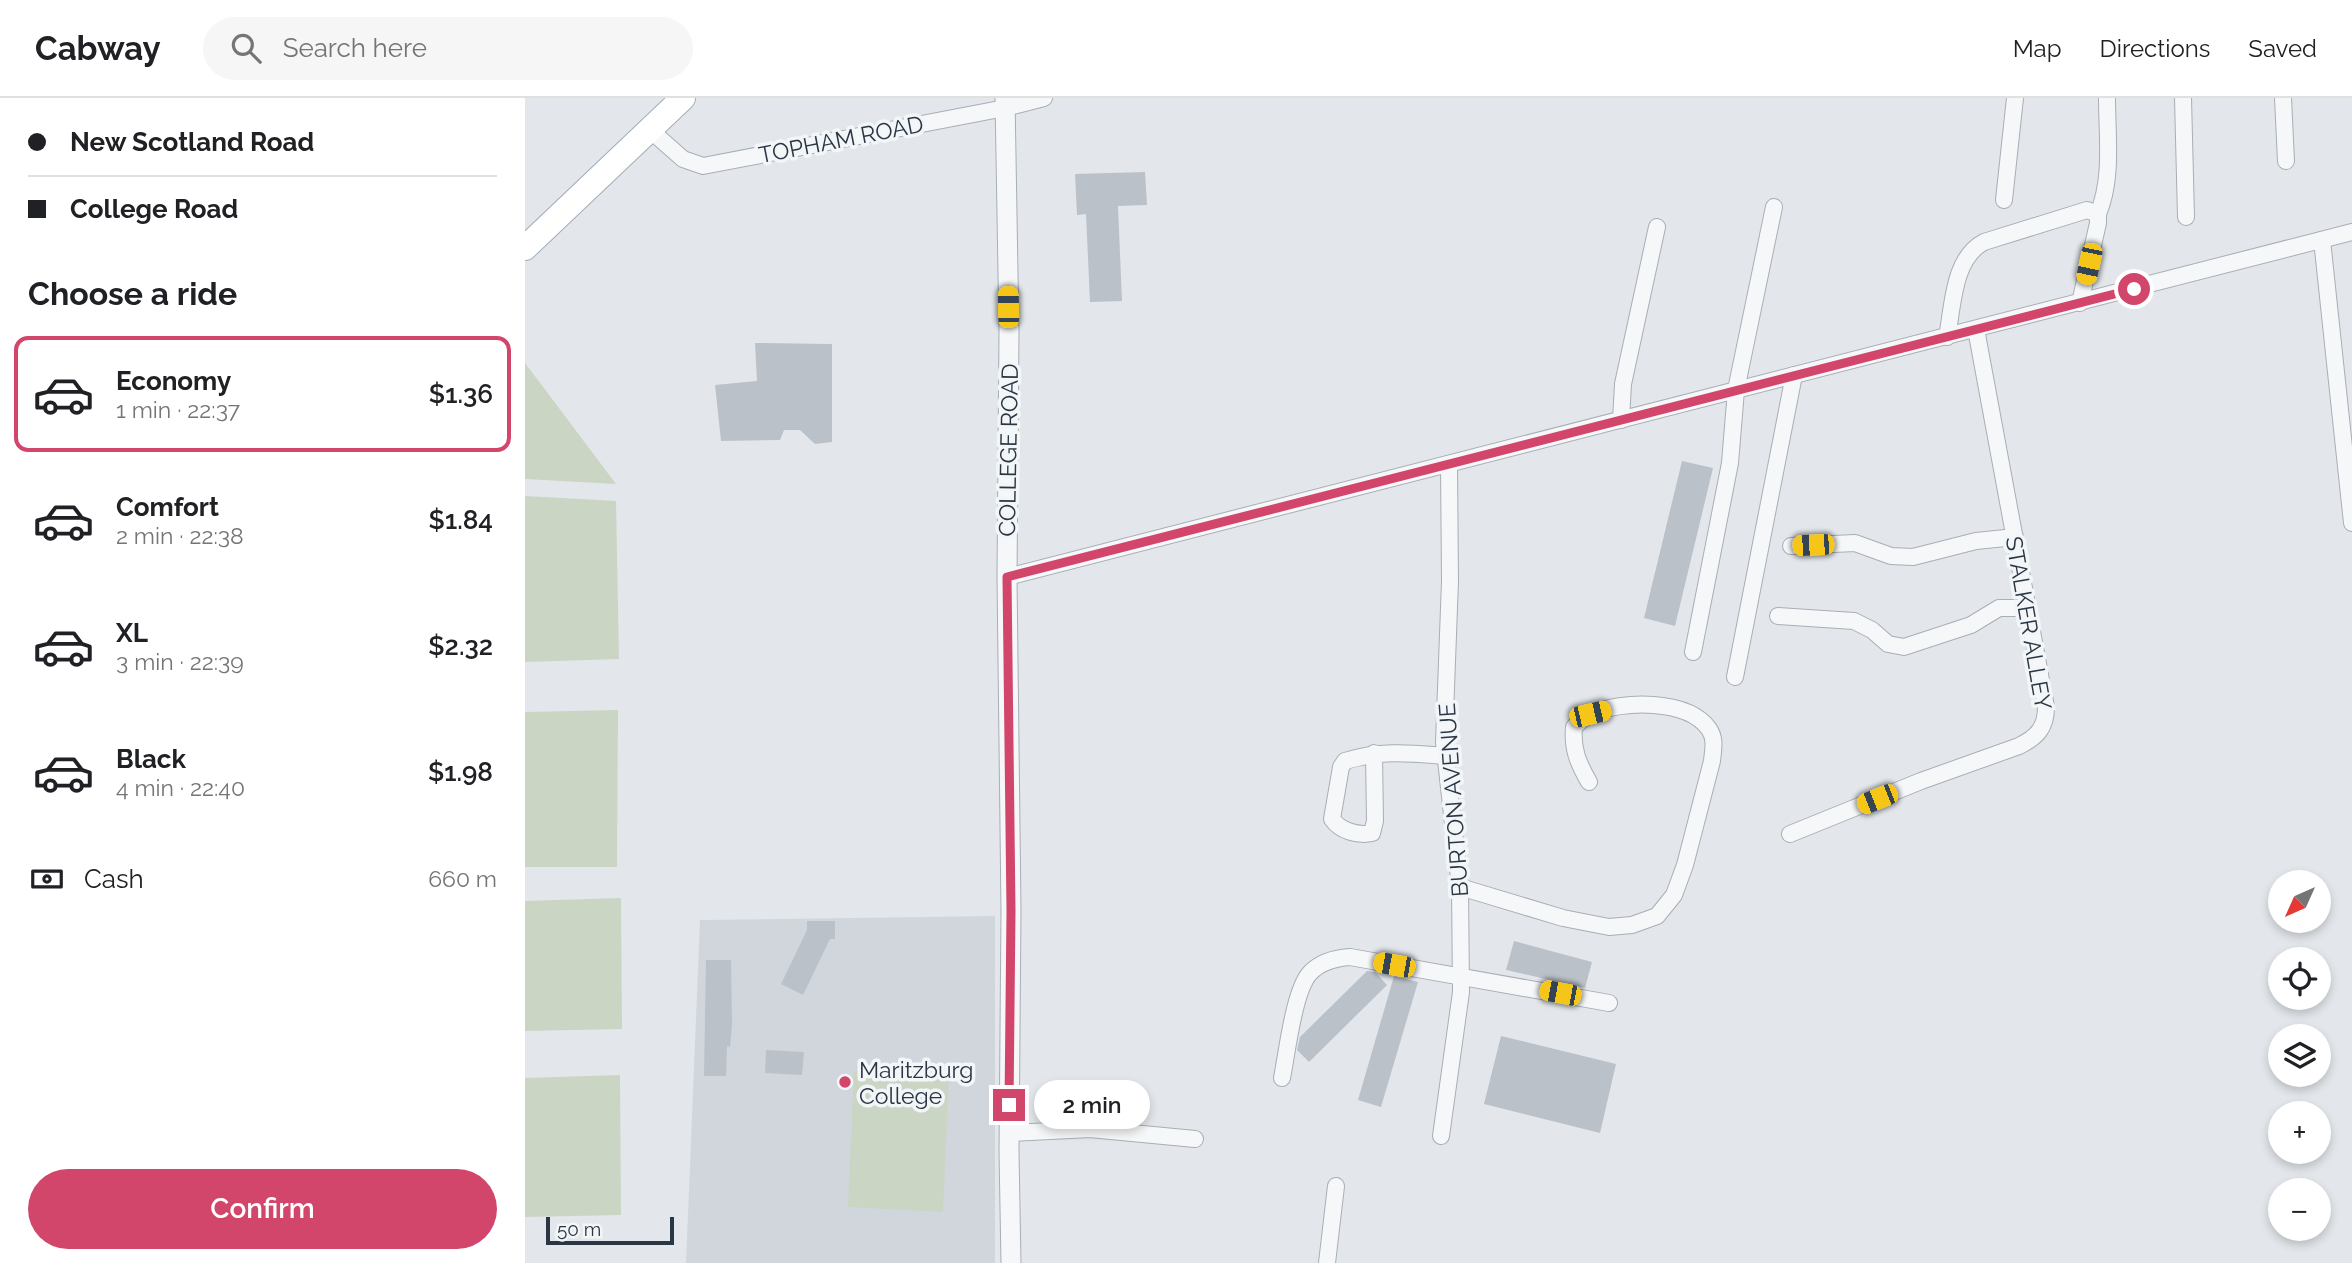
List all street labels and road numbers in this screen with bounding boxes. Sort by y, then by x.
street label: TOPHAM ROAD [756,110,926,168]
street label: COLLEGE ROAD [993,363,1023,537]
street label: STALKER ALLEY [2000,534,2058,712]
street label: BURTON AVENUE [1433,702,1473,898]

